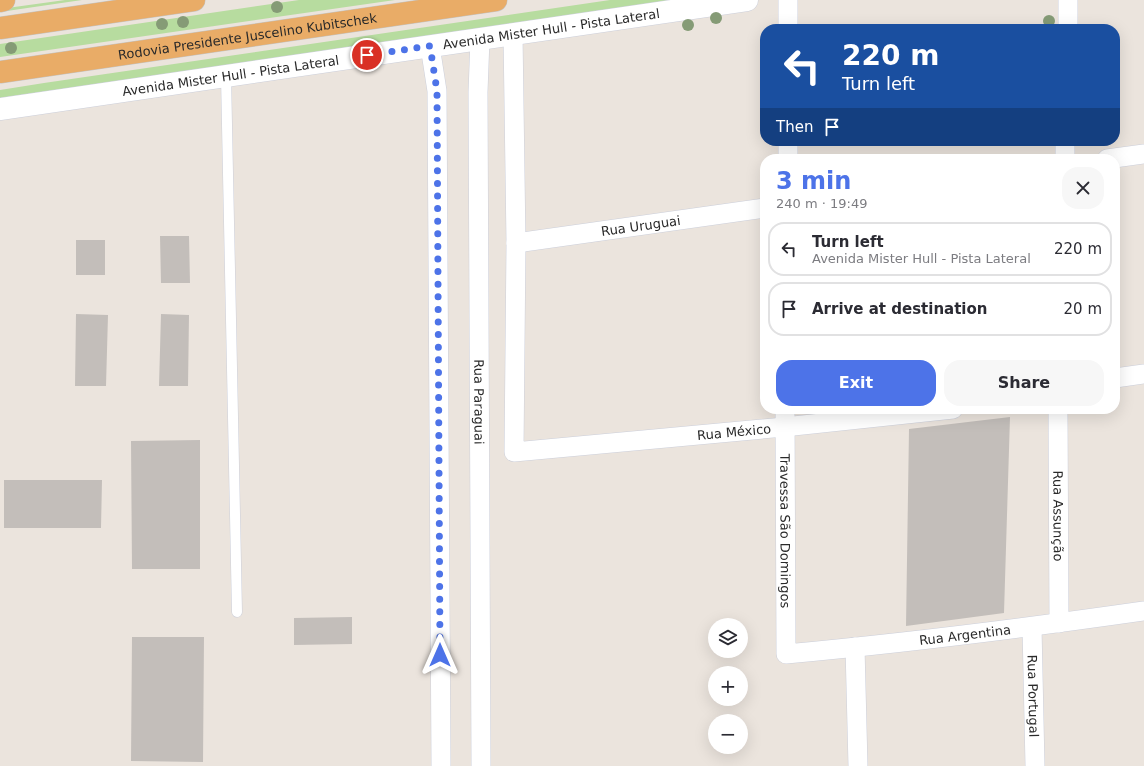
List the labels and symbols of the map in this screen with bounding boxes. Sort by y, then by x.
street label: Avenida Mister Hull - Pista Lateral [442,6,661,52]
street label: Rodovia Presidente Juscelino Kubitschek [117,10,378,63]
pin [350,38,384,72]
street label: Avenida Mister Hull - Pista Lateral [121,53,340,99]
street label: Rua Uruguai [600,213,682,239]
street label: Rua Paraguai [471,359,487,445]
street label: Rua México [696,421,772,443]
street label: Travessa São Domingos [777,453,793,609]
street label: Rua Assunção [1050,471,1066,562]
street label: Rua Argentina [918,622,1012,648]
position arrow [419,634,461,676]
street label: Rua Portugal [1025,654,1041,738]

